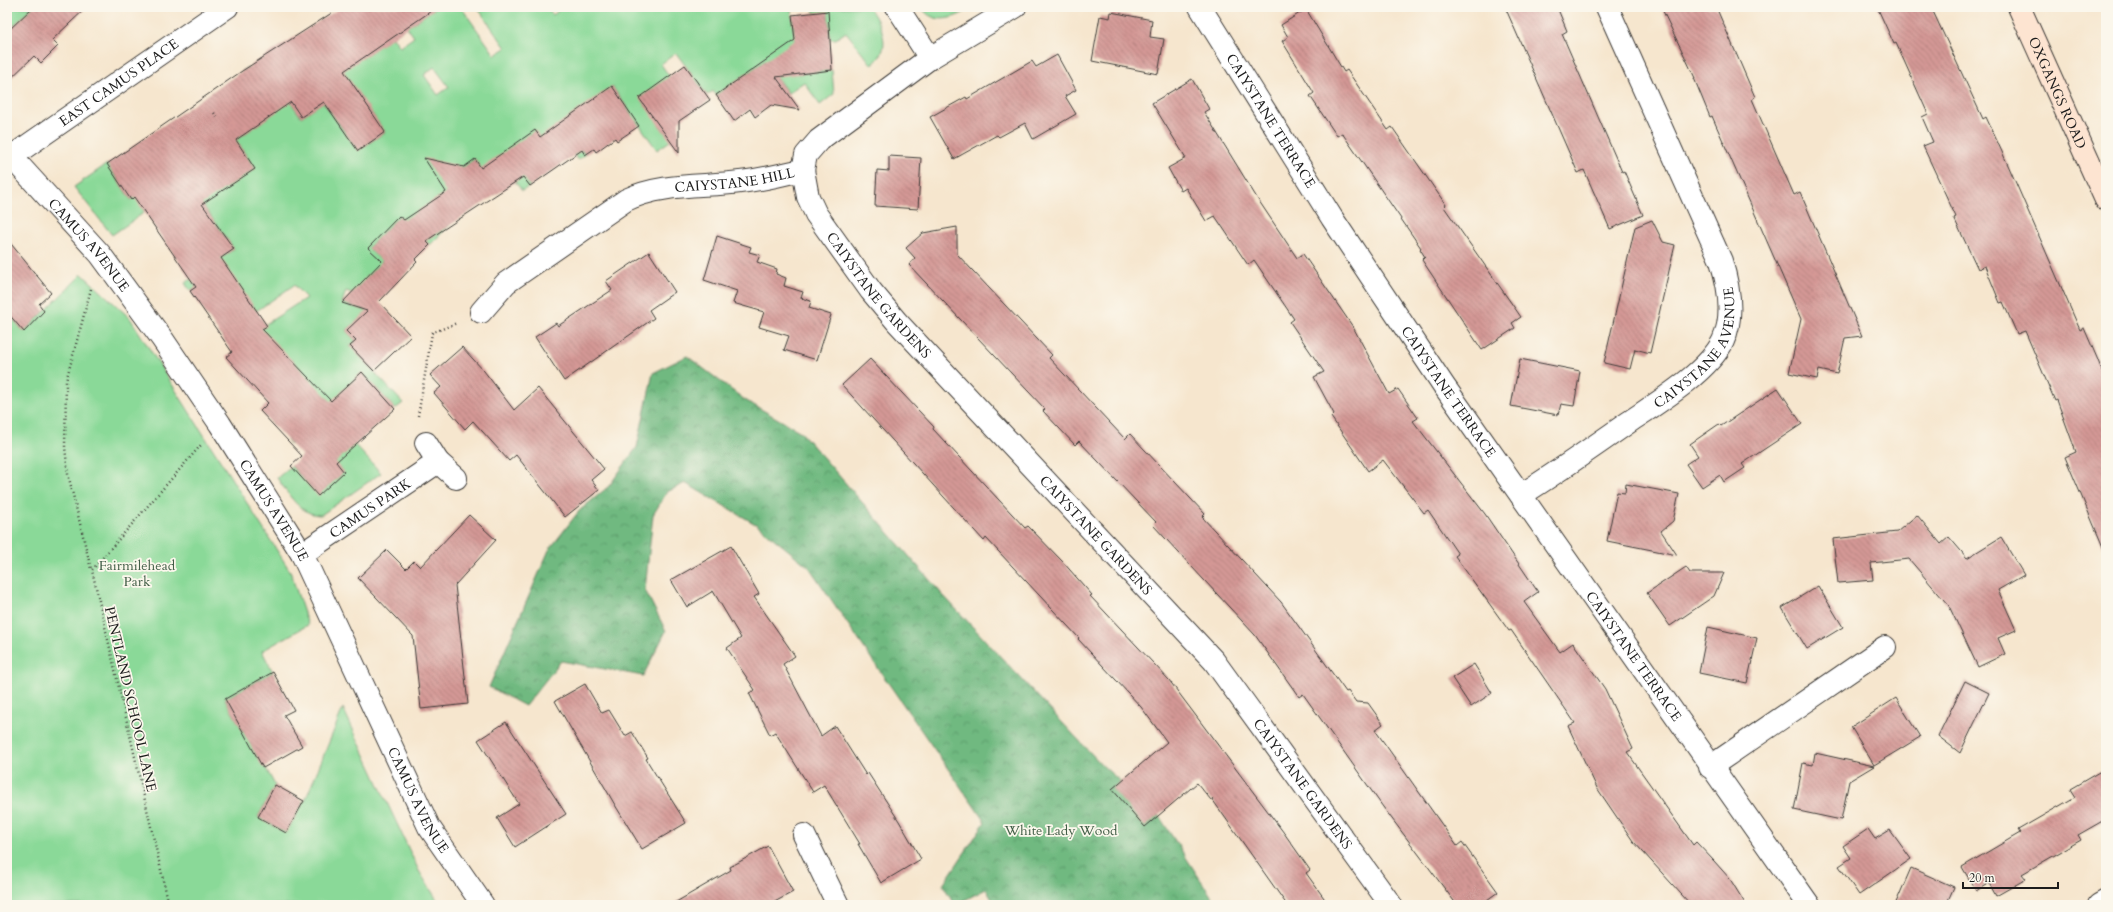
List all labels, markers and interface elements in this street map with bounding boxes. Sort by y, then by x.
street label: EAST CAMUS PLACE [55,34,183,131]
street label: OXGANGS ROAD [2024,34,2091,152]
street label: CAIYSTANE TERRACE [1221,50,1320,192]
street label: CAIYSTANE HILL [674,163,797,197]
street label: CAMUS AVENUE [44,194,134,296]
street label: CAIYSTANE GARDENS [822,228,935,363]
street label: CAIYSTANE AVENUE [1650,286,1740,413]
street label: CAIYSTANE TERRACE [1397,322,1500,461]
street label: CAMUS AVENUE [235,456,313,565]
street label: CAIYSTANE GARDENS [1035,471,1157,599]
street label: CAMUS PARK [326,474,415,543]
park label: Fairmilehead Park [99,556,176,591]
street label: CAIYSTANE TERRACE [1581,587,1686,726]
street label: PENTLAND SCHOOL LANE [100,605,161,794]
street label: CAIYSTANE GARDENS [1249,715,1356,853]
street label: CAMUS AVENUE [383,744,453,857]
park label: White Lady Wood [1004,821,1118,840]
scale bar [1963,864,2058,890]
text: 20 m [1969,870,1996,886]

